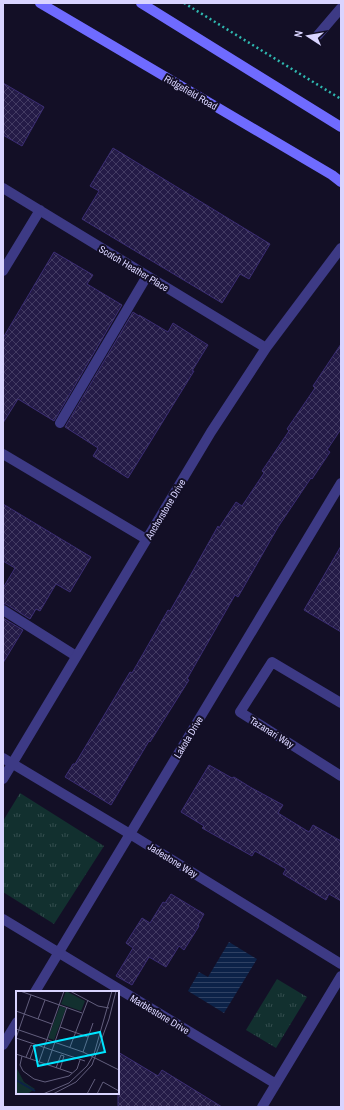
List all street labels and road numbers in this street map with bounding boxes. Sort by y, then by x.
street label: Ridgefield Road [162,72,220,113]
street label: Scotch Heather Place [96,242,171,295]
street label: Anchorstone Drive [142,476,189,543]
street label: Lakota Drive [171,714,206,761]
street label: Tazanari Way [247,714,297,752]
street label: Jadestone Way [145,840,201,881]
street label: Marblestone Drive [128,992,192,1037]

